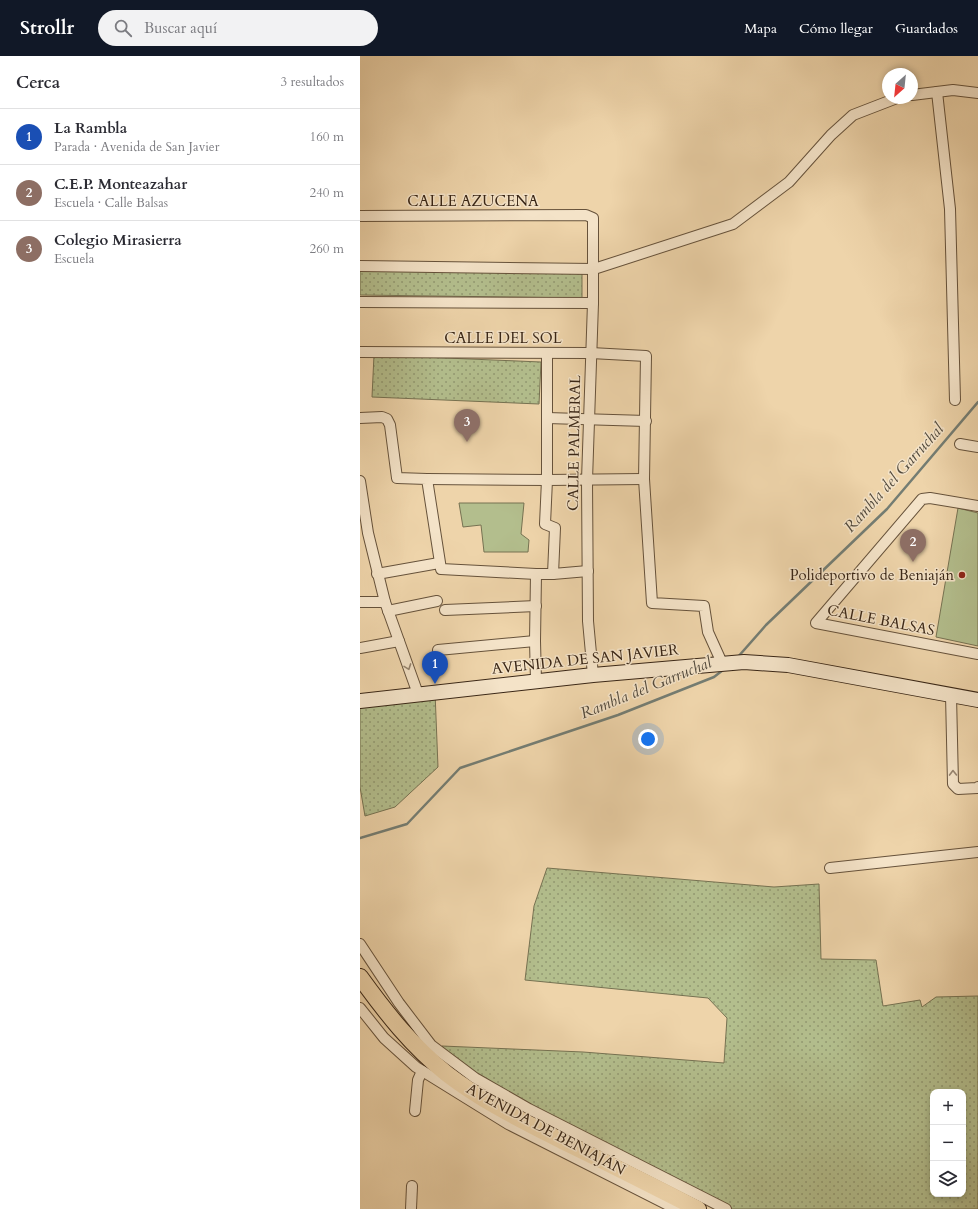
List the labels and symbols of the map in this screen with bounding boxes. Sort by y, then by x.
north arrow [882,68,918,104]
street label: CALLE AZUCENA [407,191,539,211]
street label: CALLE DEL SOL [444,328,563,348]
street label: CALLE PALMERAL [563,374,585,511]
pin: 3 [454,409,480,442]
water label: Rambla del Garruchal [839,418,949,537]
pin: 2 [900,529,926,562]
place label: Polideportivo de Beniaján [790,565,954,585]
marker: Polideportivo de Beniaján [957,570,967,580]
street label: CALLE BALSAS [825,600,937,640]
street label: AVENIDA DE SAN JAVIER [491,639,680,679]
pin: 1 [422,651,448,684]
water label: Rambla del Garruchal [577,651,716,724]
one-way arrow [403,663,412,670]
your location [638,729,658,749]
one-way arrow [949,770,957,776]
street label: AVENIDA DE BENIAJÁN [463,1078,629,1180]

